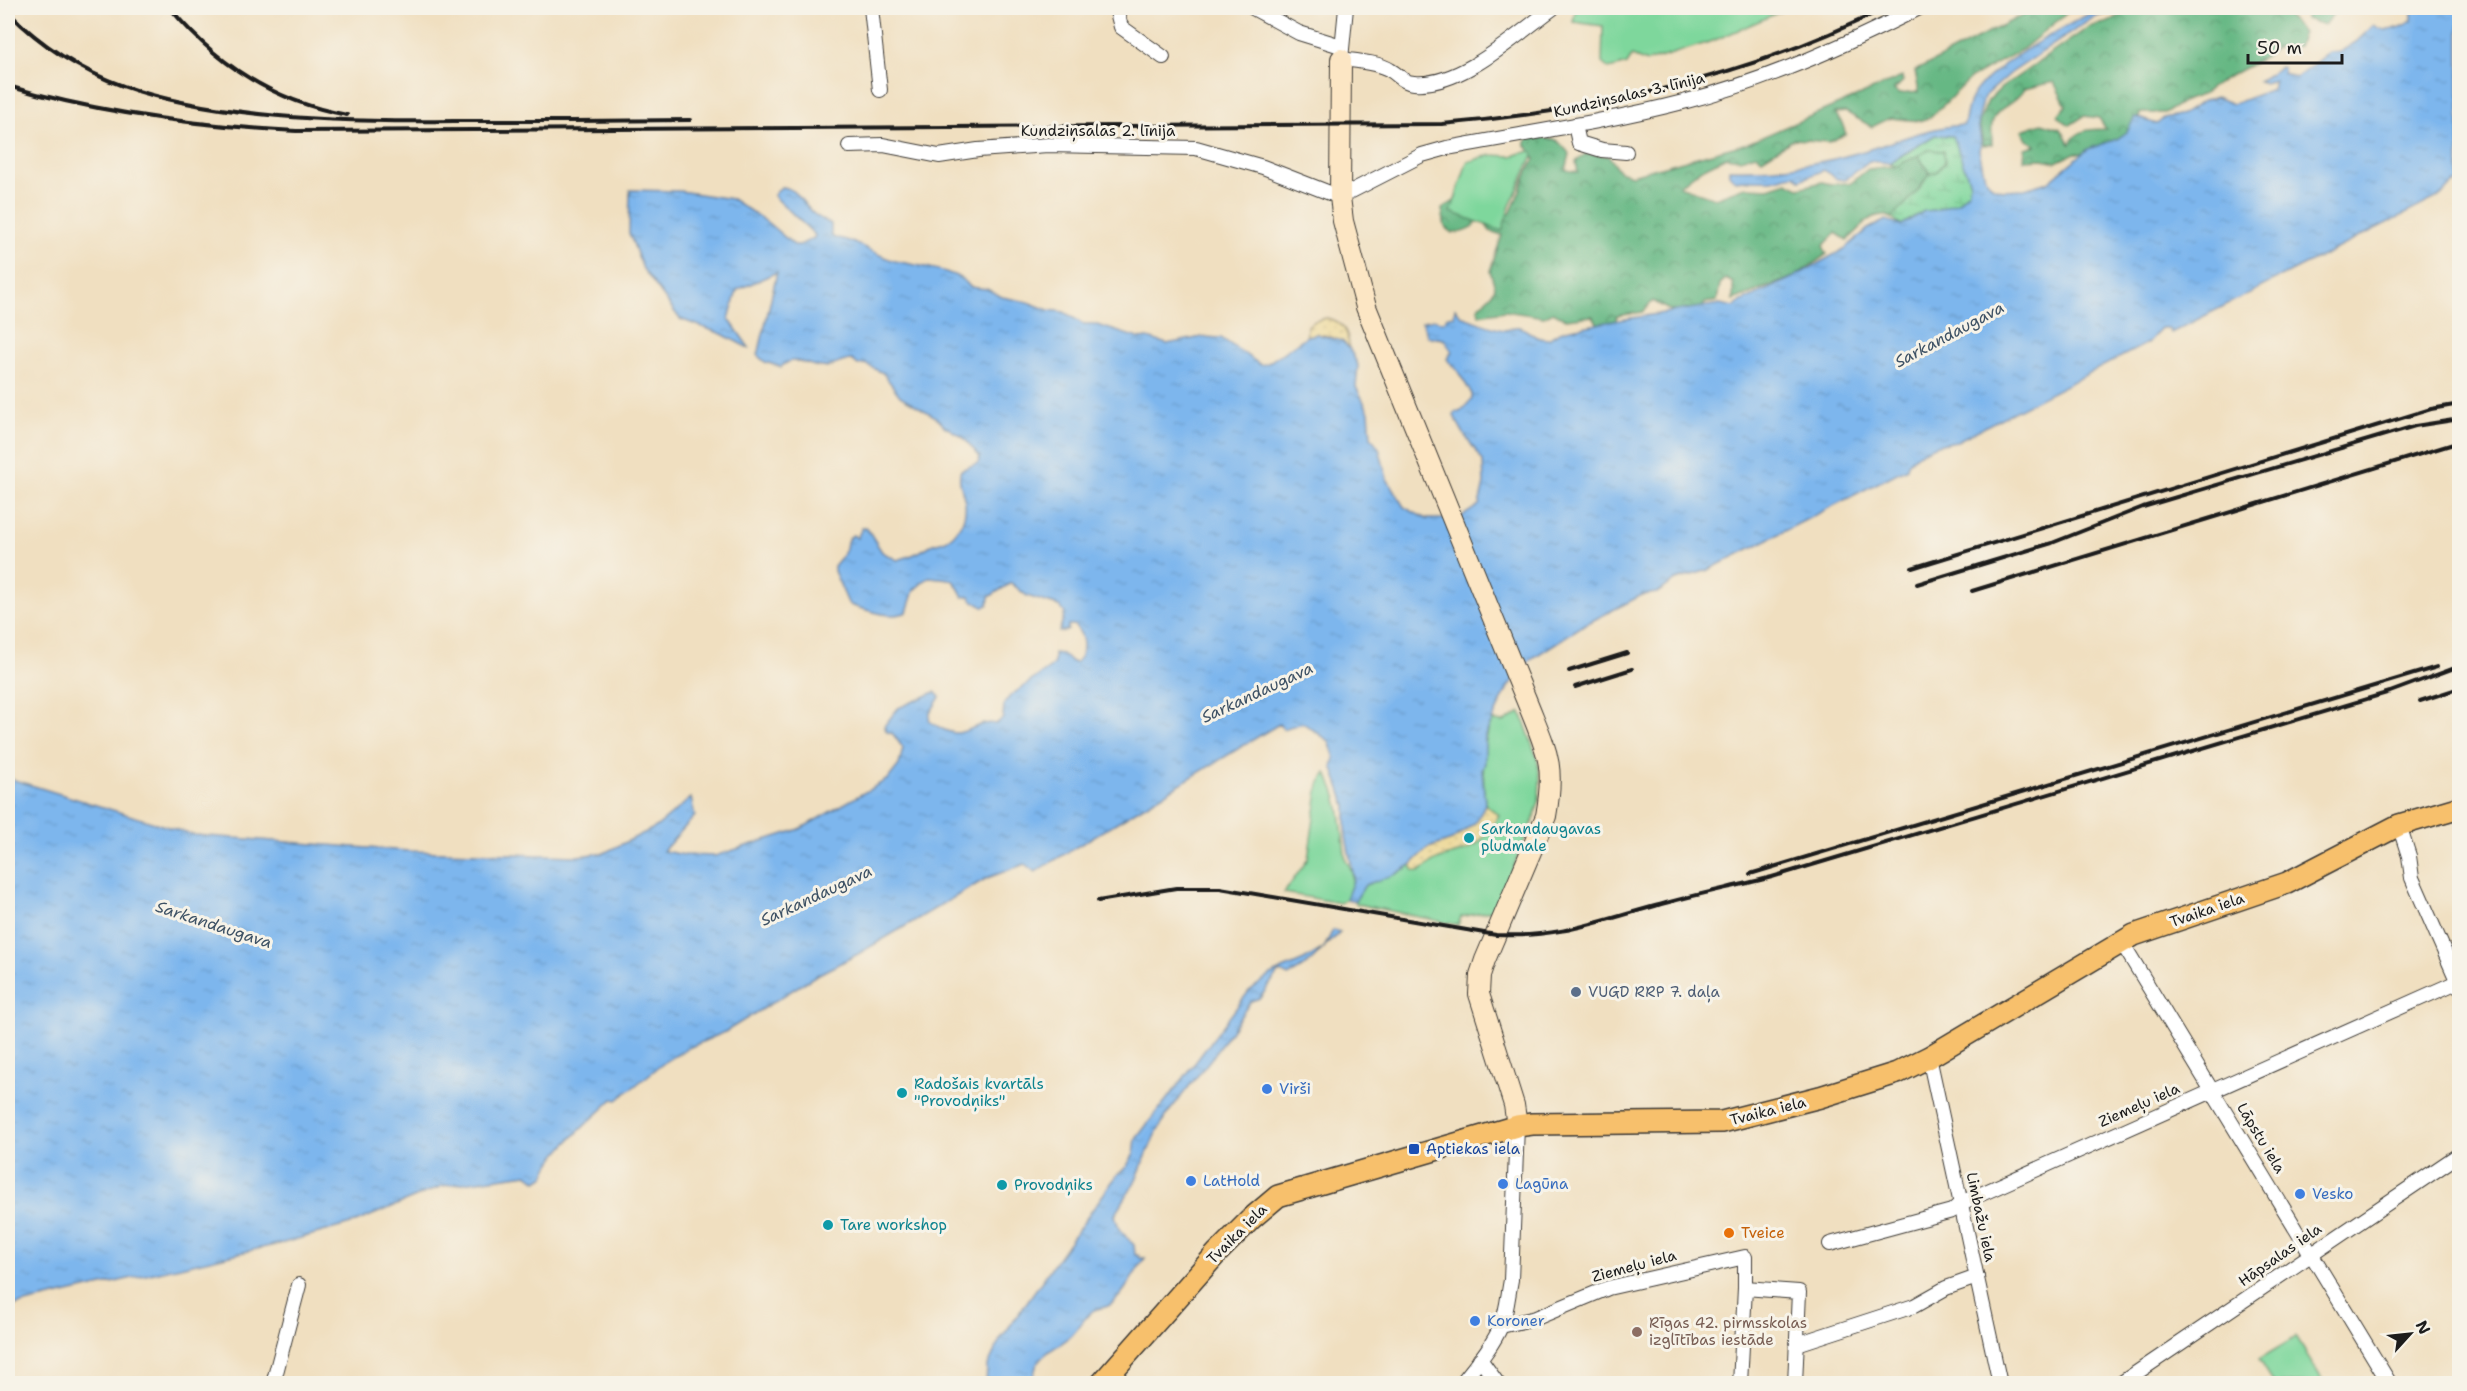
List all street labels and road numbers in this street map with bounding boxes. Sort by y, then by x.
street label: Kundziņsalas 3. līnija [1552,68,1707,123]
street label: Kundziņsalas 2. līnija [1021,121,1176,142]
street label: Tvaika iela [2167,888,2248,932]
street label: Ziemeļu iela [2095,1078,2184,1133]
street label: Tvaika iela [1728,1092,1809,1130]
street label: Lāpstu iela [2232,1099,2290,1178]
street label: Limbažu iela [1962,1170,2000,1264]
street label: Tvaika iela [1202,1199,1272,1269]
street label: Hāpsalas iela [2234,1218,2326,1291]
street label: Ziemeļu iela [1589,1245,1679,1288]

